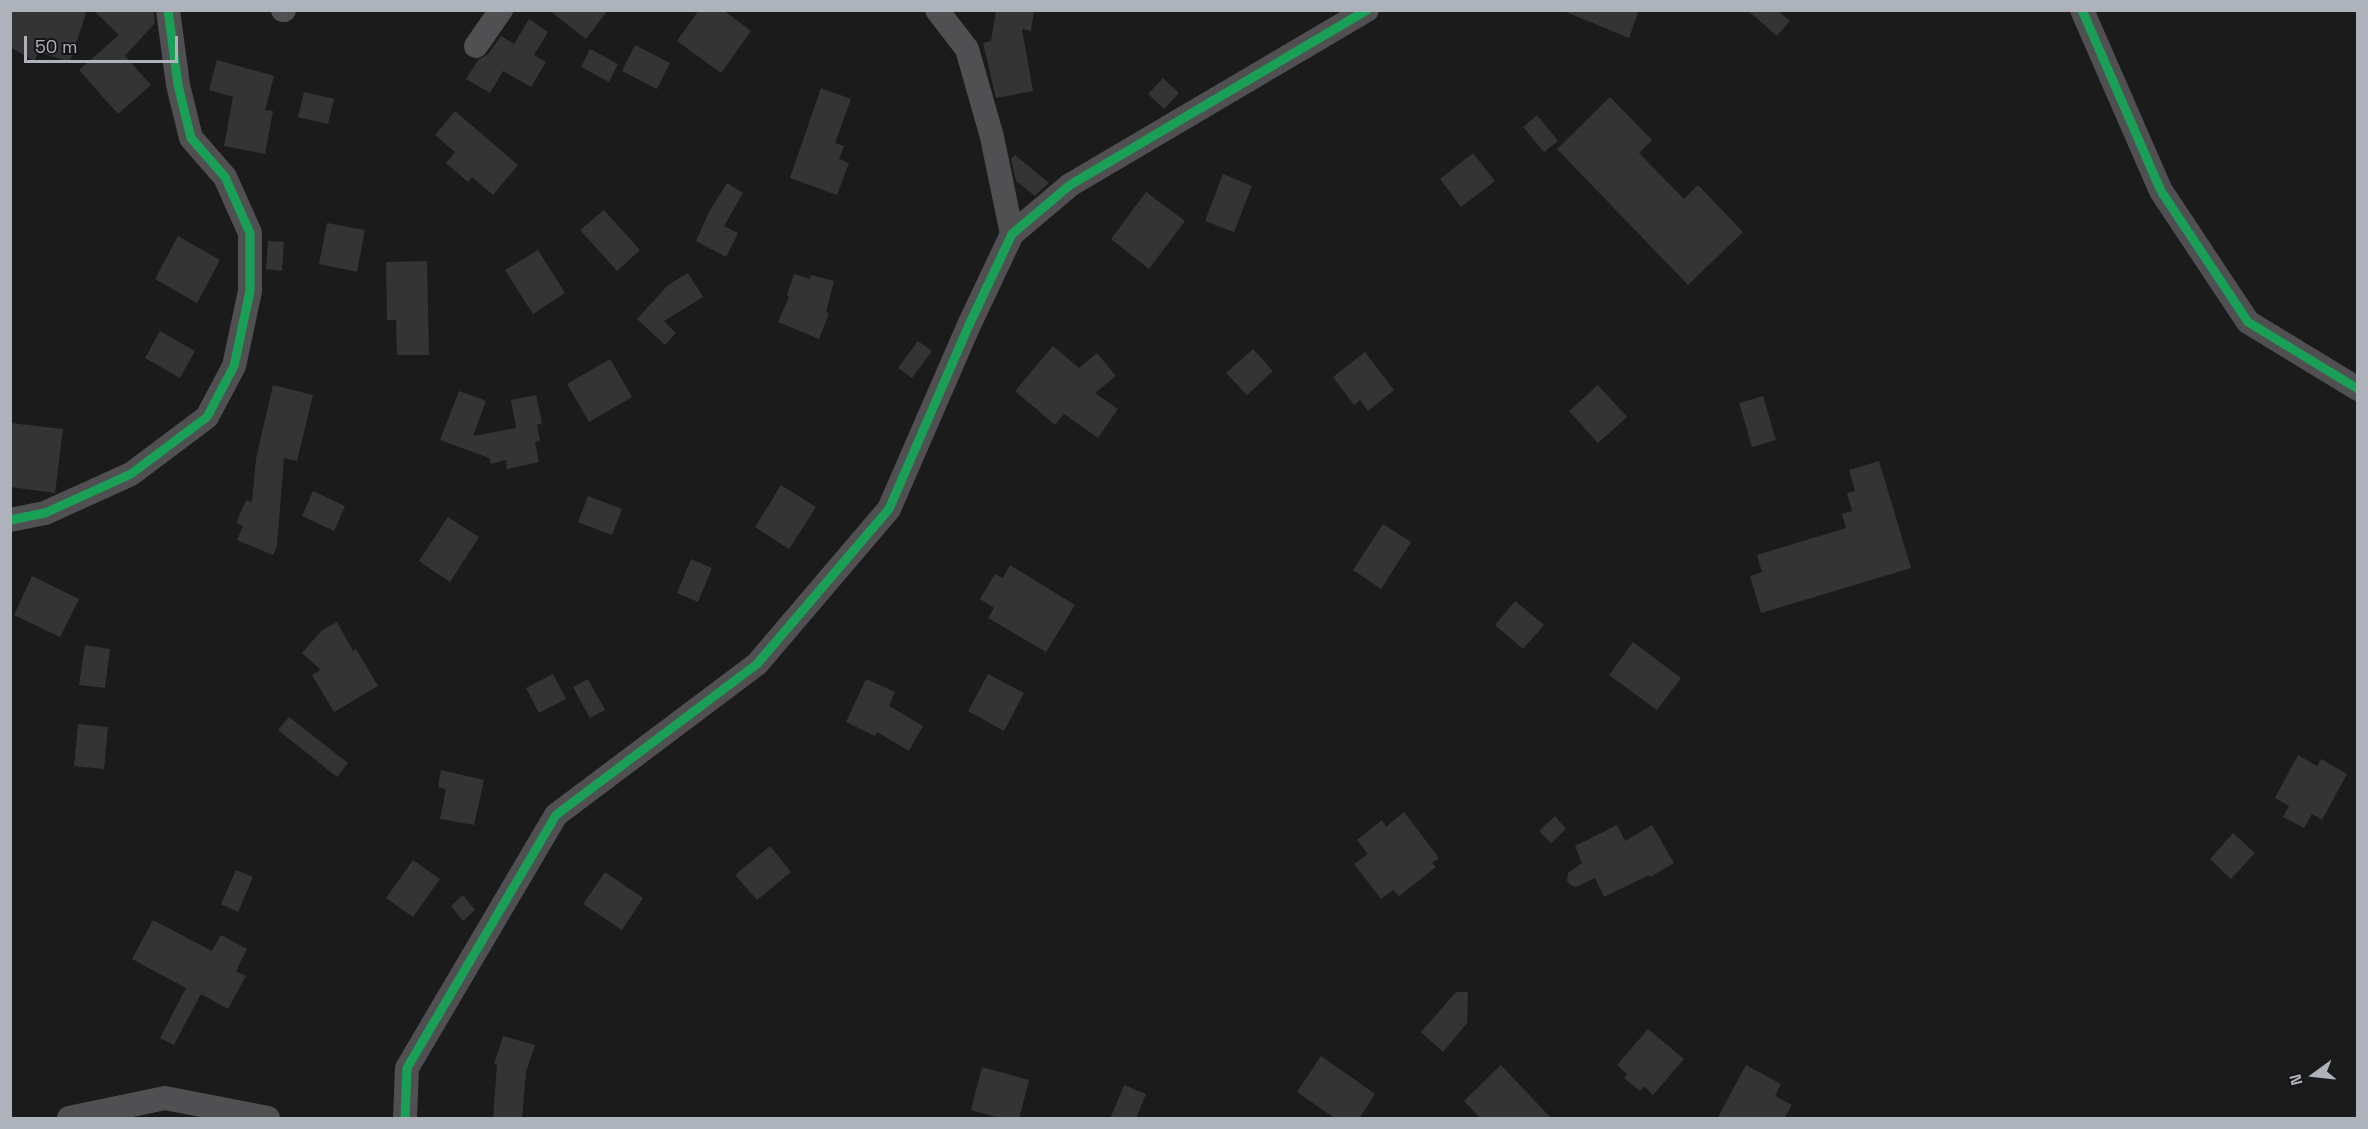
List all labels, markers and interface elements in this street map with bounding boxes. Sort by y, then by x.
scale bar [27,24,182,62]
text: 50 m [35,35,77,58]
north arrow [2284,1045,2344,1105]
text: N [2285,1072,2308,1088]

